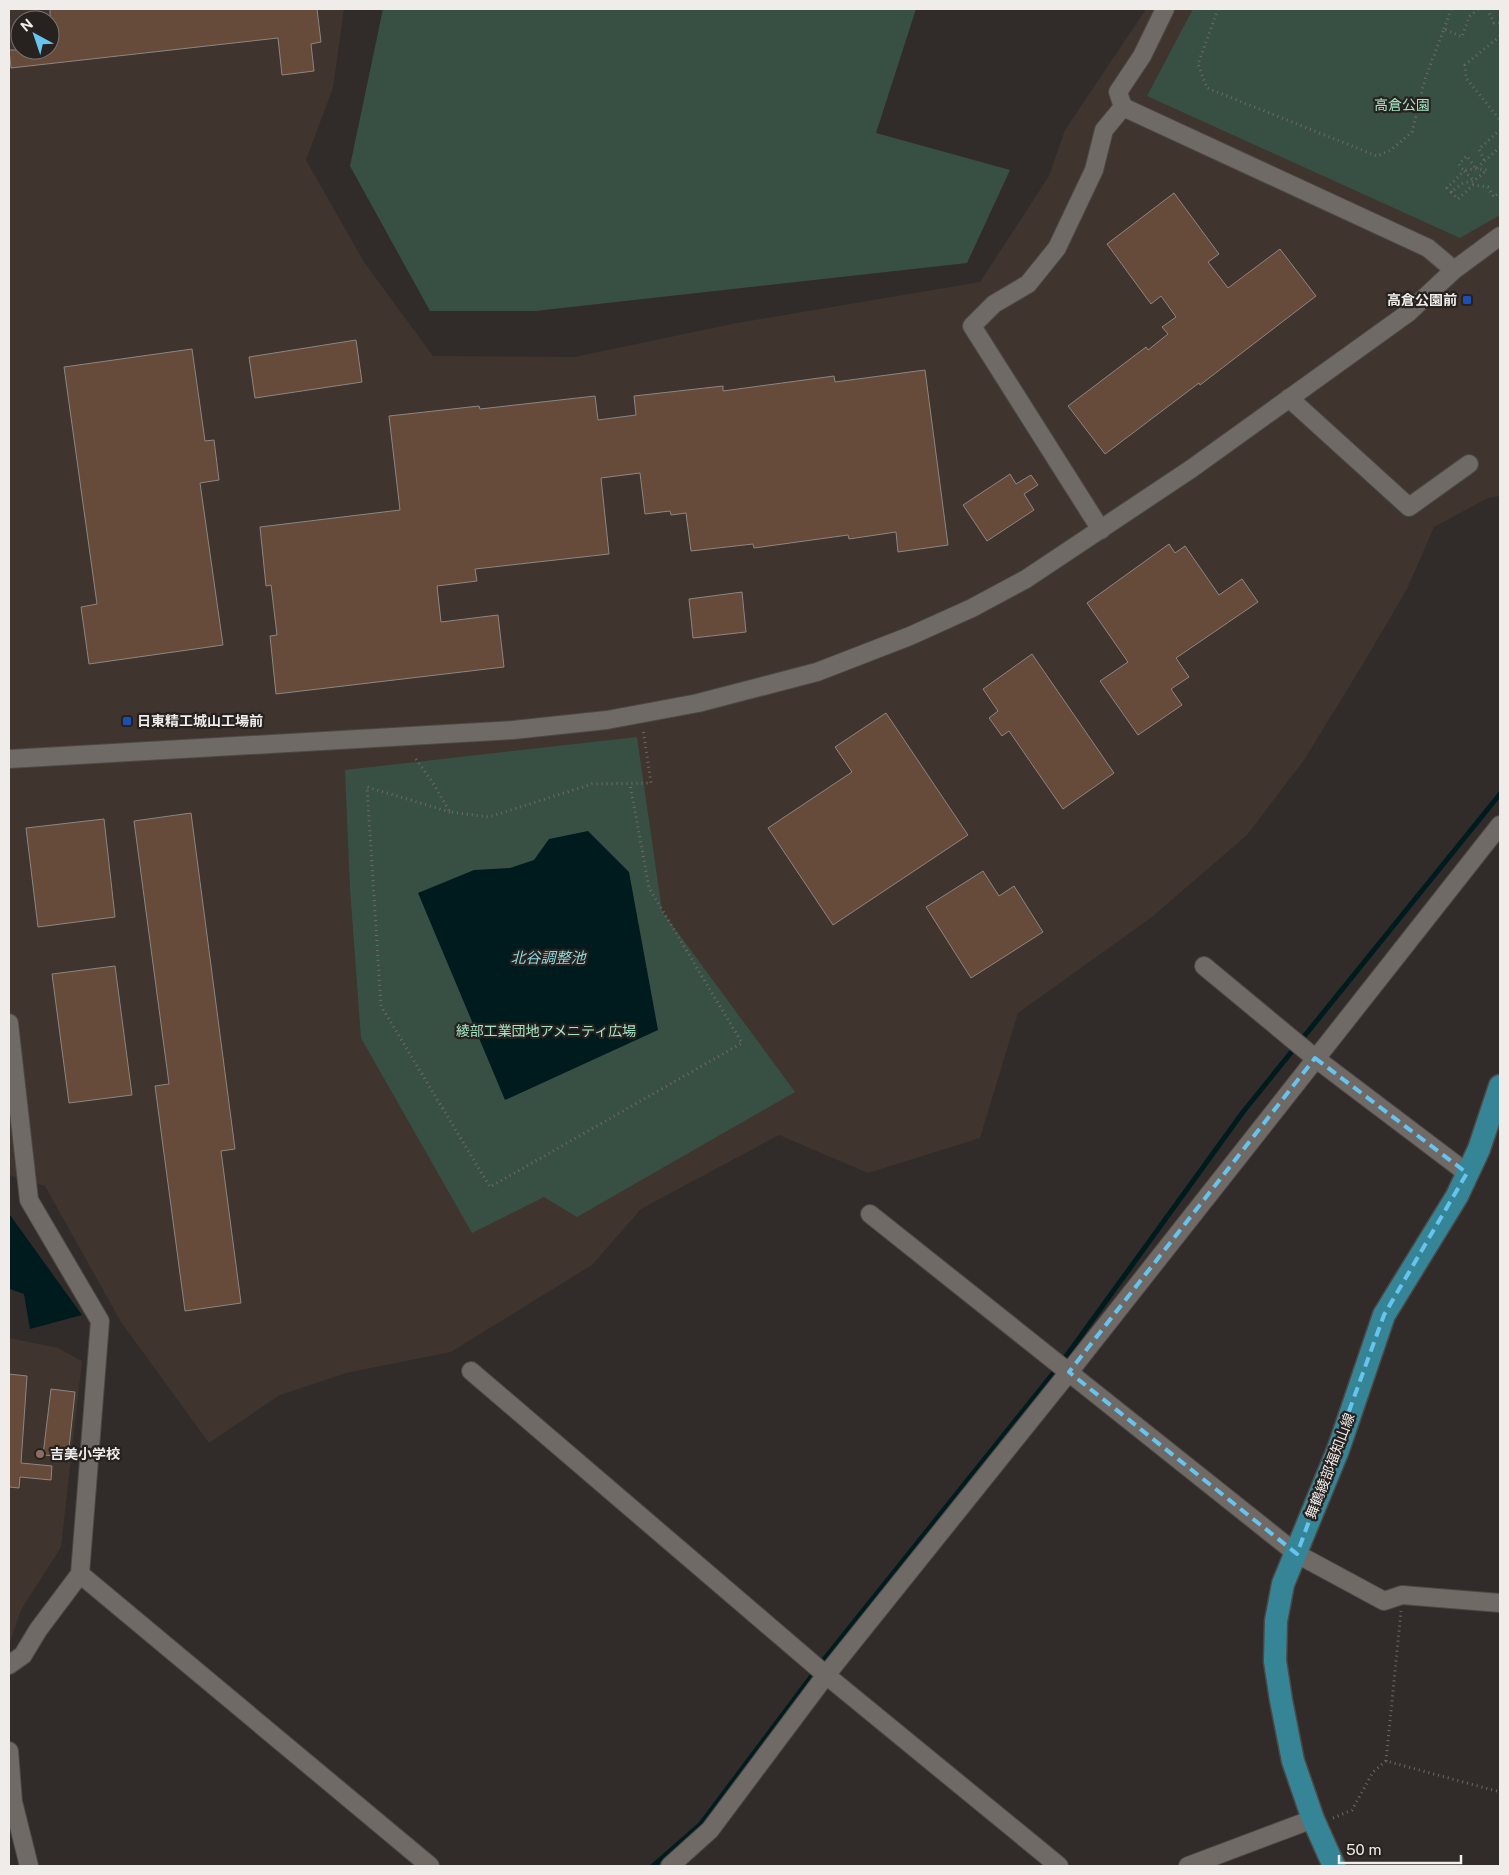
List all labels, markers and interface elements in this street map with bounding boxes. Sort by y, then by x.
north arrow [10,10,60,60]
text: N [17,15,36,35]
park label: 高倉公園 [1374,97,1430,113]
place label: 高倉公園前 [1387,292,1457,308]
marker: 高倉公園前 [1461,294,1473,306]
place label: 日東精工城山工場前 [137,713,263,729]
marker: 日東精工城山工場前 [121,715,133,727]
water label: 北谷調整池 [510,949,587,966]
park label: 綾部工業団地アメニティ広場 [456,1023,636,1039]
street label: 舞鶴綾部福知山線 [1302,1411,1358,1521]
place label: 吉美小学校 [50,1446,120,1462]
marker: 吉美小学校 [34,1448,46,1460]
scale bar [1339,1832,1462,1864]
text: 50 m [1346,1841,1381,1858]

